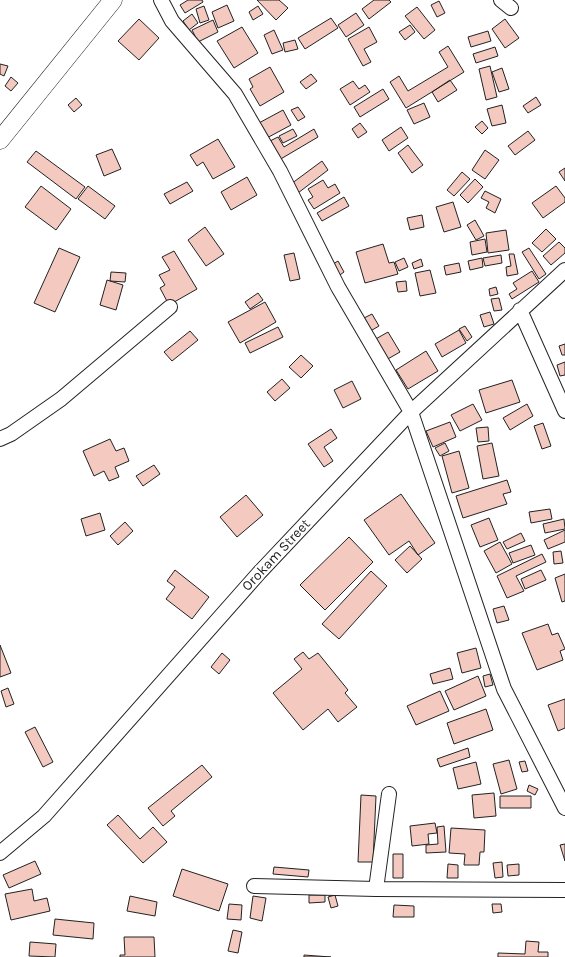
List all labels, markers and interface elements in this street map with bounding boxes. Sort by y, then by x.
street label: Orokam Street [238,515,314,595]

